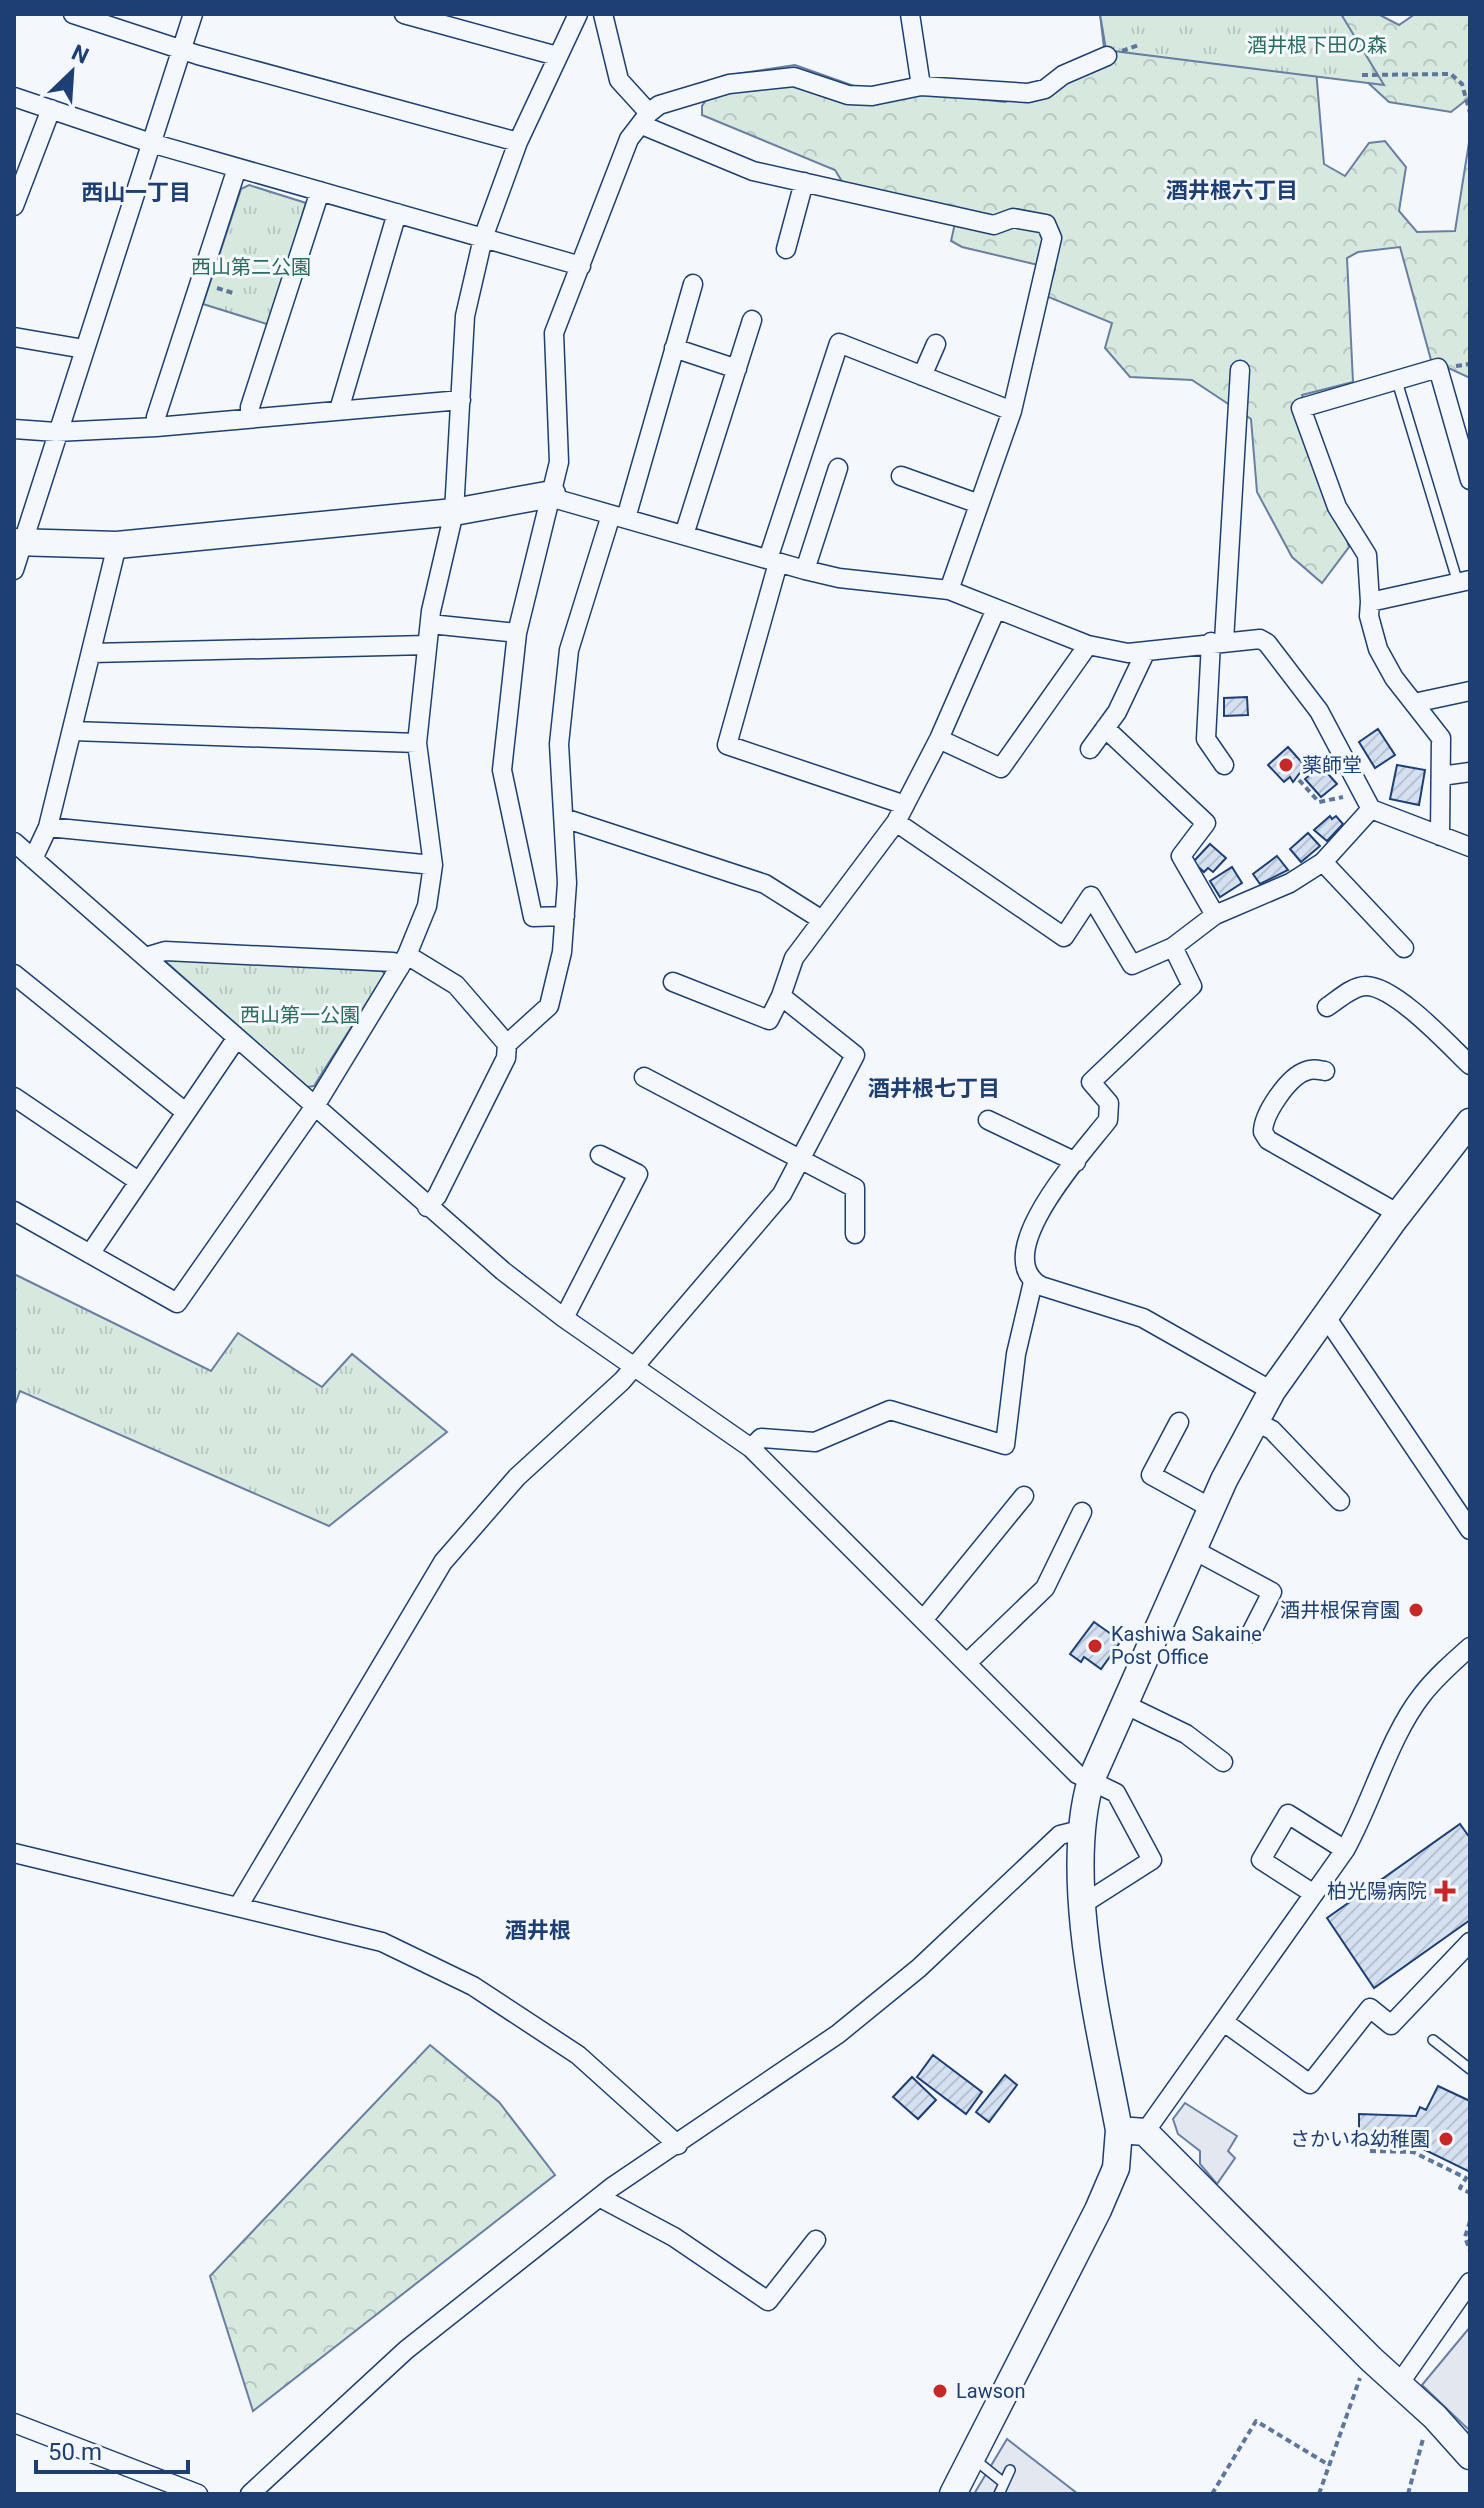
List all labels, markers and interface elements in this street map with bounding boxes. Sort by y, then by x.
north arrow [32,32,112,112]
park label: 酒井根下田の森 [1247,33,1387,57]
text: N [68,40,93,69]
district label: 酒井根六丁目 [1166,178,1298,203]
district label: 西山一丁目 [81,180,191,205]
park label: 西山第二公園 [191,255,311,279]
place label: 薬師堂 [1302,753,1362,777]
marker: 薬師堂 [1277,756,1295,774]
park label: 西山第一公園 [240,1003,360,1027]
district label: 酒井根七丁目 [868,1076,1000,1101]
place label: 酒井根保育園 [1280,1598,1400,1622]
marker: 酒井根保育園 [1407,1601,1425,1619]
place label: Kashiwa Sakaine Post Office [1111,1622,1262,1669]
marker: Kashiwa Sakaine Post Office [1086,1637,1104,1655]
place label: 柏光陽病院 [1327,1879,1427,1903]
marker: 柏光陽病院 [1434,1880,1456,1902]
district label: 酒井根 [505,1918,571,1943]
place label: さかいね幼稚園 [1290,2127,1430,2151]
marker: さかいね幼稚園 [1437,2130,1455,2148]
place label: Lawson [956,2379,1025,2403]
marker: Lawson [931,2382,949,2400]
scale bar [36,2424,188,2474]
text: 50 m [48,2438,102,2466]

